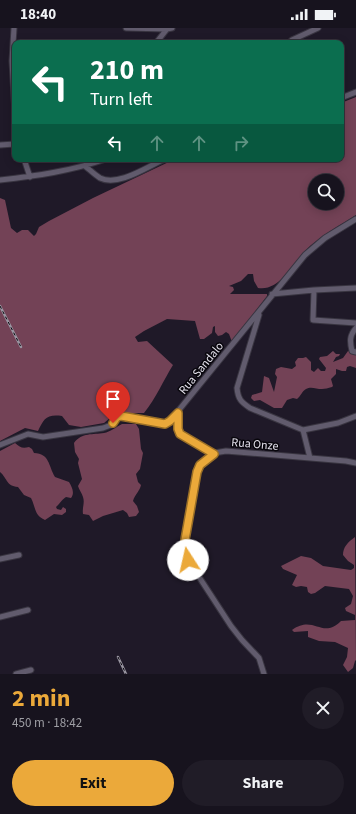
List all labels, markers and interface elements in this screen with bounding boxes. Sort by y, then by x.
text: 18:40 [20,4,56,25]
text: 210 m [90,50,164,90]
icon: left [24,56,76,108]
text: Turn left [90,87,152,112]
icon: left [104,132,126,154]
icon: ahead [146,132,168,154]
icon: ahead [188,132,210,154]
icon: right [230,132,252,154]
map controls [308,174,344,210]
button: search [308,174,344,210]
street label: Rua Sandalo [175,338,228,398]
pin [96,382,130,423]
icon: arrive [102,388,124,410]
street label: Rua Onze [231,434,279,455]
position arrow [167,539,209,581]
text: 2 min [12,681,70,716]
button: close [302,687,344,729]
text: 450 m · 18:42 [12,714,82,732]
button: Exit [12,760,174,806]
button: Share [182,760,344,806]

